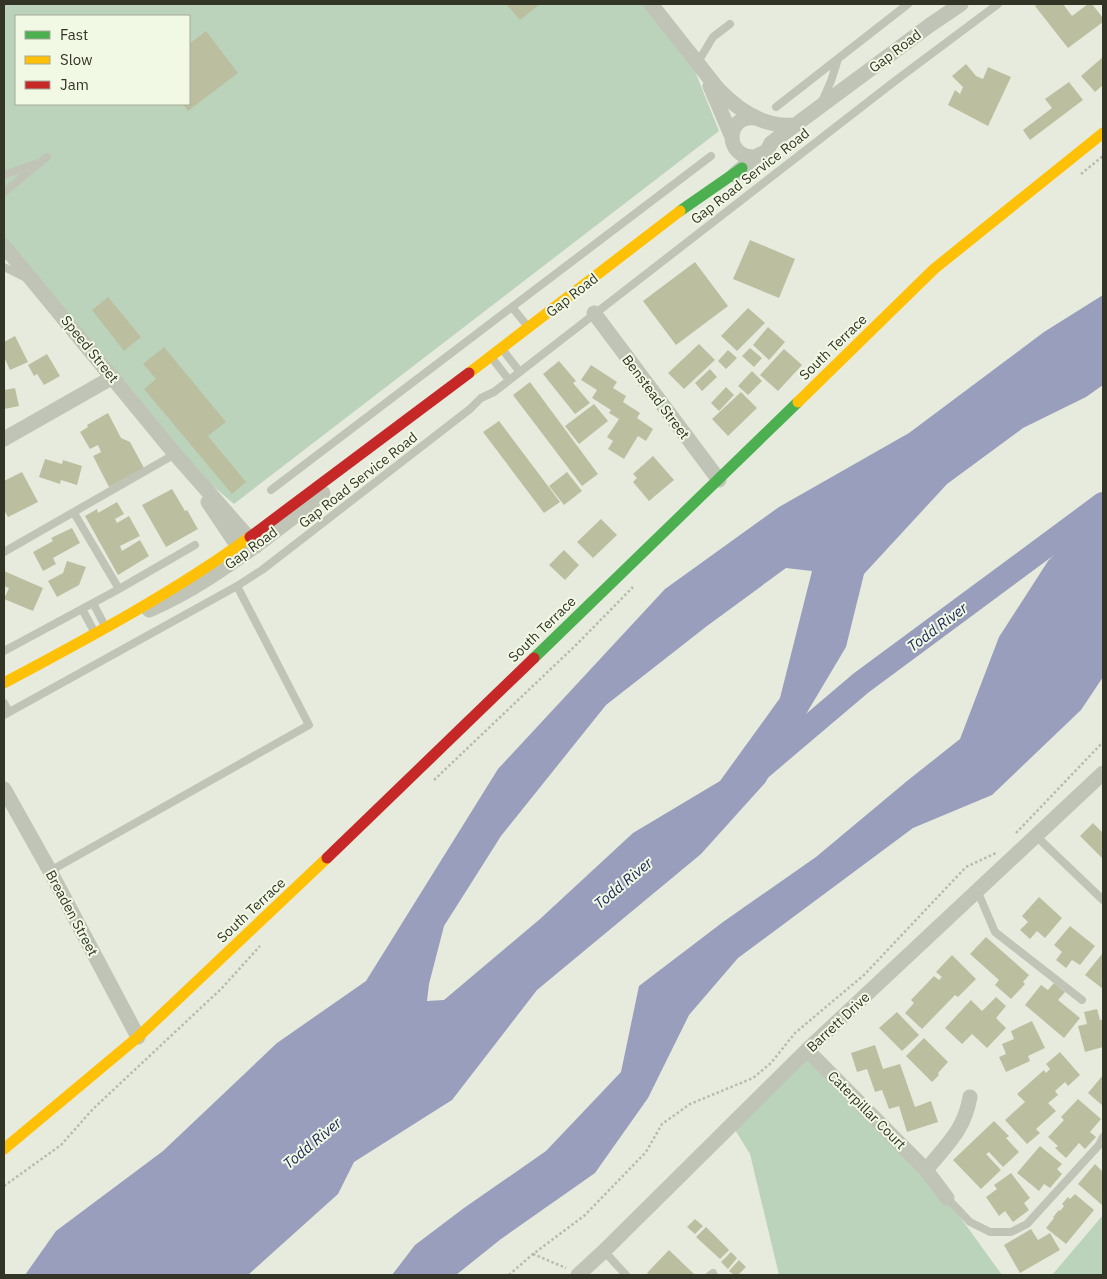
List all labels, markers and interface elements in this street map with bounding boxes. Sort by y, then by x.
legend [15,15,190,105]
text: Fast [60,25,88,44]
street label: Gap Road [865,26,925,76]
text: Slow [60,50,93,69]
text: Jam [60,75,89,94]
street label: Gap Road Service Road [687,124,813,228]
street label: Gap Road [542,269,602,321]
street label: South Terrace [795,310,871,384]
street label: Speed Street [57,312,123,386]
street label: Benstead Street [618,351,694,443]
street label: Gap Road Service Road [295,428,421,532]
street label: Gap Road [221,523,281,573]
street label: South Terrace [504,592,580,666]
water label: Todd River [903,598,971,656]
water label: Todd River [590,853,656,913]
street label: Breaden Street [42,867,102,959]
street label: South Terrace [213,873,289,946]
street label: Barrett Drive [803,988,874,1056]
street label: Caterpillar Court [824,1067,910,1153]
water label: Todd River [279,1113,345,1173]

